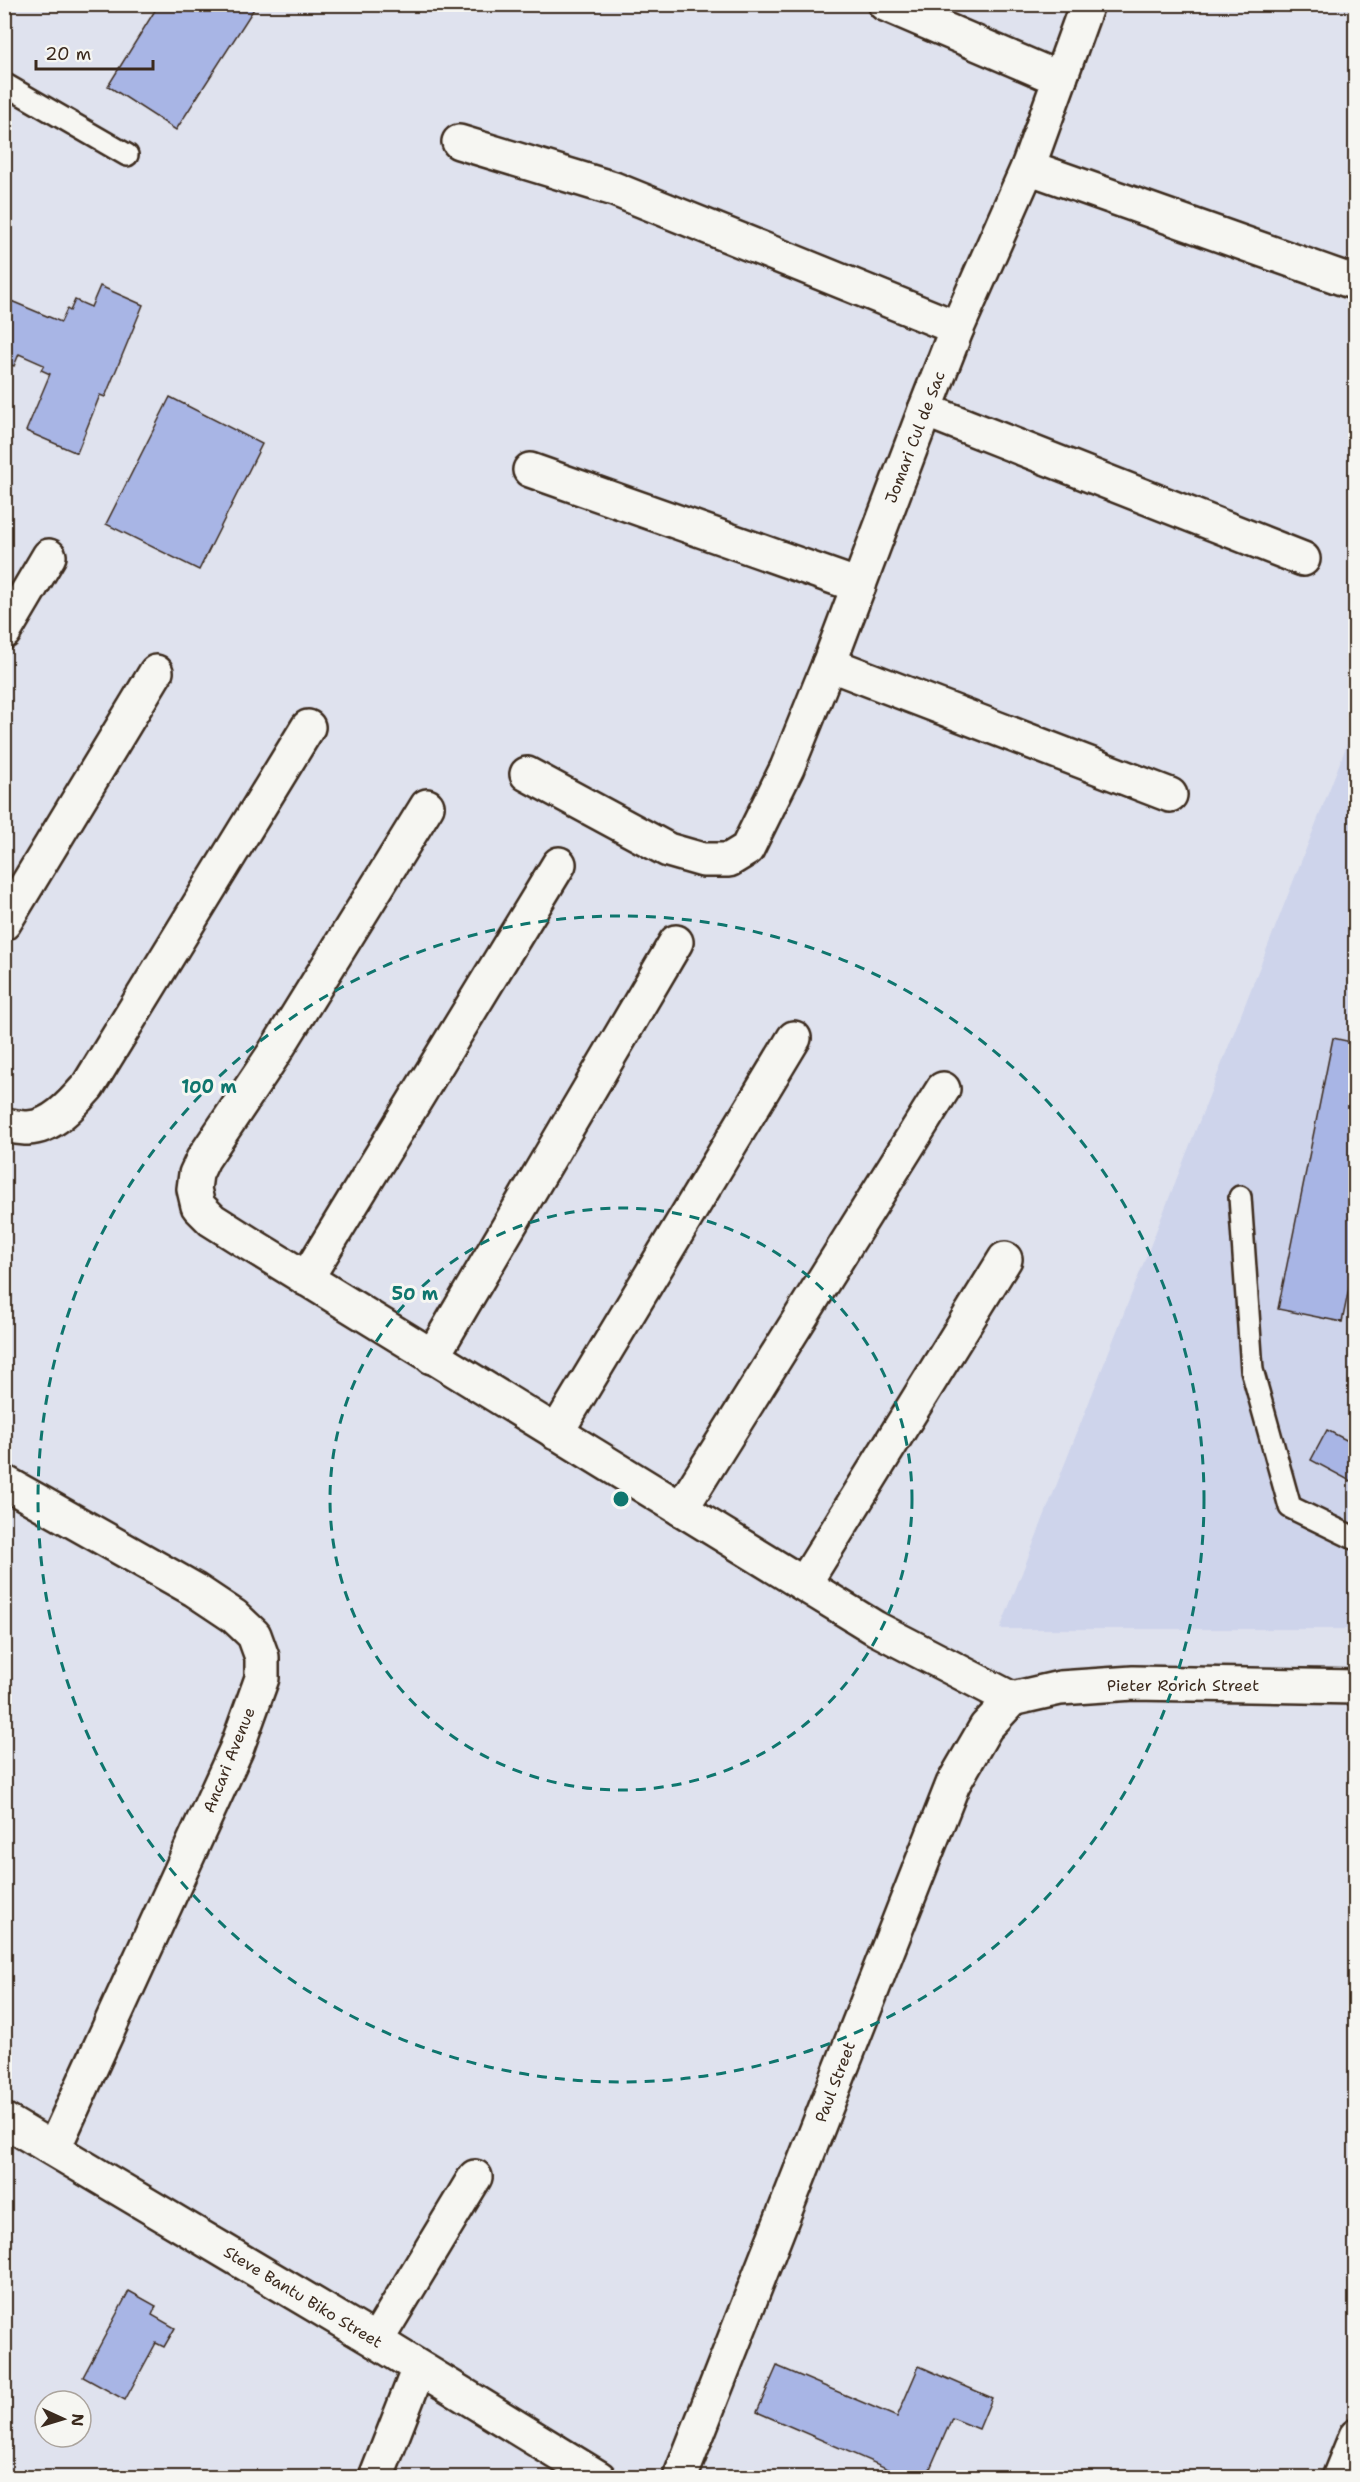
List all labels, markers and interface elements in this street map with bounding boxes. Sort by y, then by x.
scale bar [36,33,153,71]
text: 20 m [45,42,91,66]
street label: Jomari Cul de Sac [880,368,950,506]
text: 100 m [181,1075,237,1099]
text: 50 m [392,1282,439,1306]
centre of rings [611,1489,631,1509]
street label: Pieter Rorich Street [1107,1675,1259,1696]
street label: Ancari Avenue [198,1704,260,1816]
street label: Paul Street [810,2039,860,2125]
street label: Steve Bantu Biko Street [220,2241,386,2353]
north arrow [33,2389,93,2449]
text: N [67,2413,88,2427]

